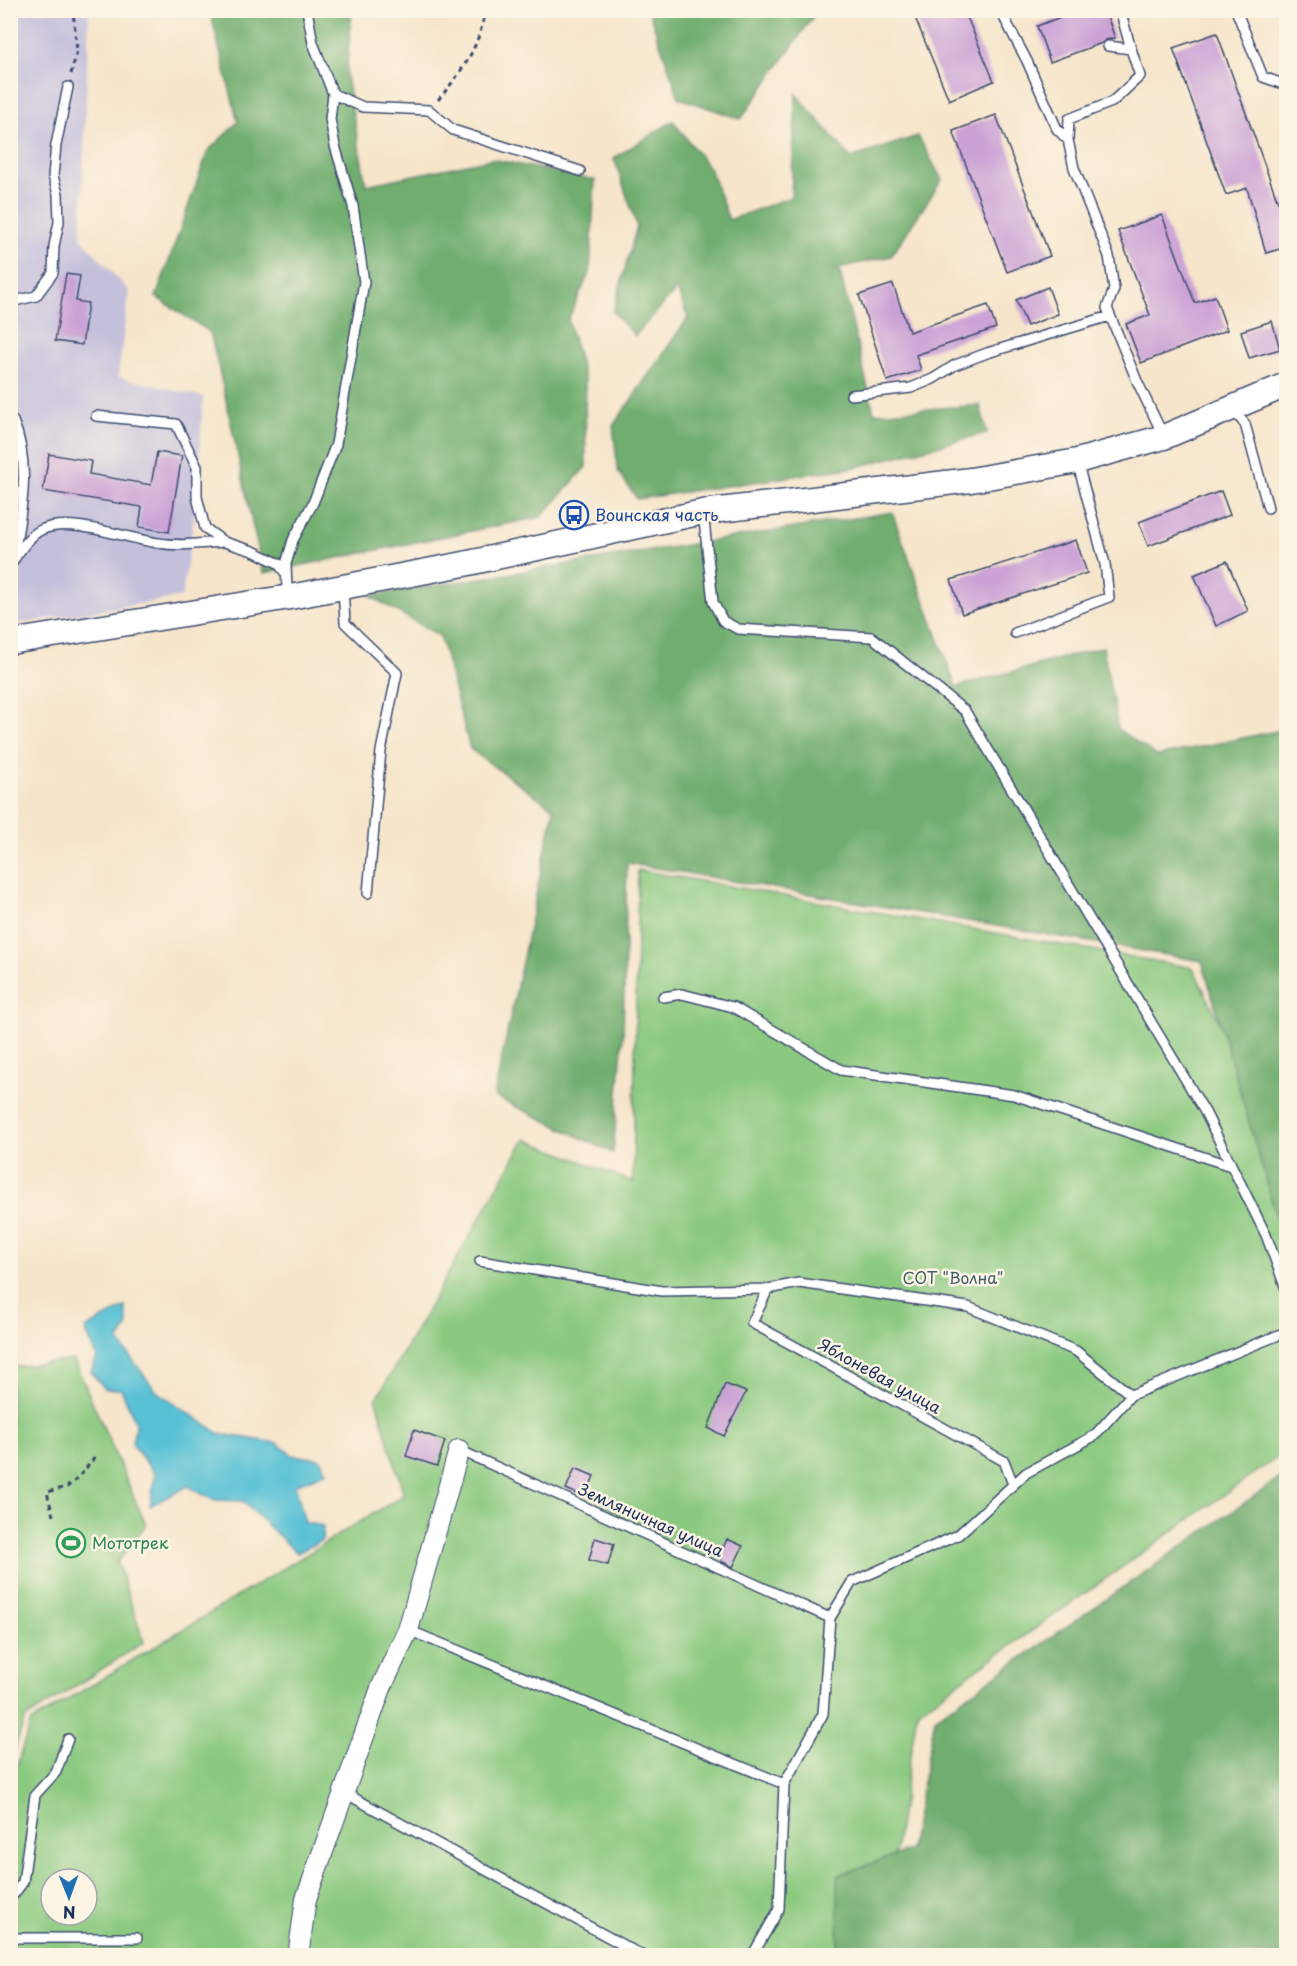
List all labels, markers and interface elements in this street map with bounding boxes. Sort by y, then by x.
bus stop icon: Воинская часть [558,499,590,531]
place label: Воинская часть [595,502,718,526]
park label: СОТ "Волна" [903,1265,1003,1289]
street label: Яблоневая улица [815,1331,946,1419]
street label: Земляничная улица [575,1476,728,1562]
sports icon: Мототрек [55,1527,87,1559]
place label: Мототрек [92,1530,169,1554]
north arrow [39,1867,99,1927]
text: N [63,1901,76,1925]

